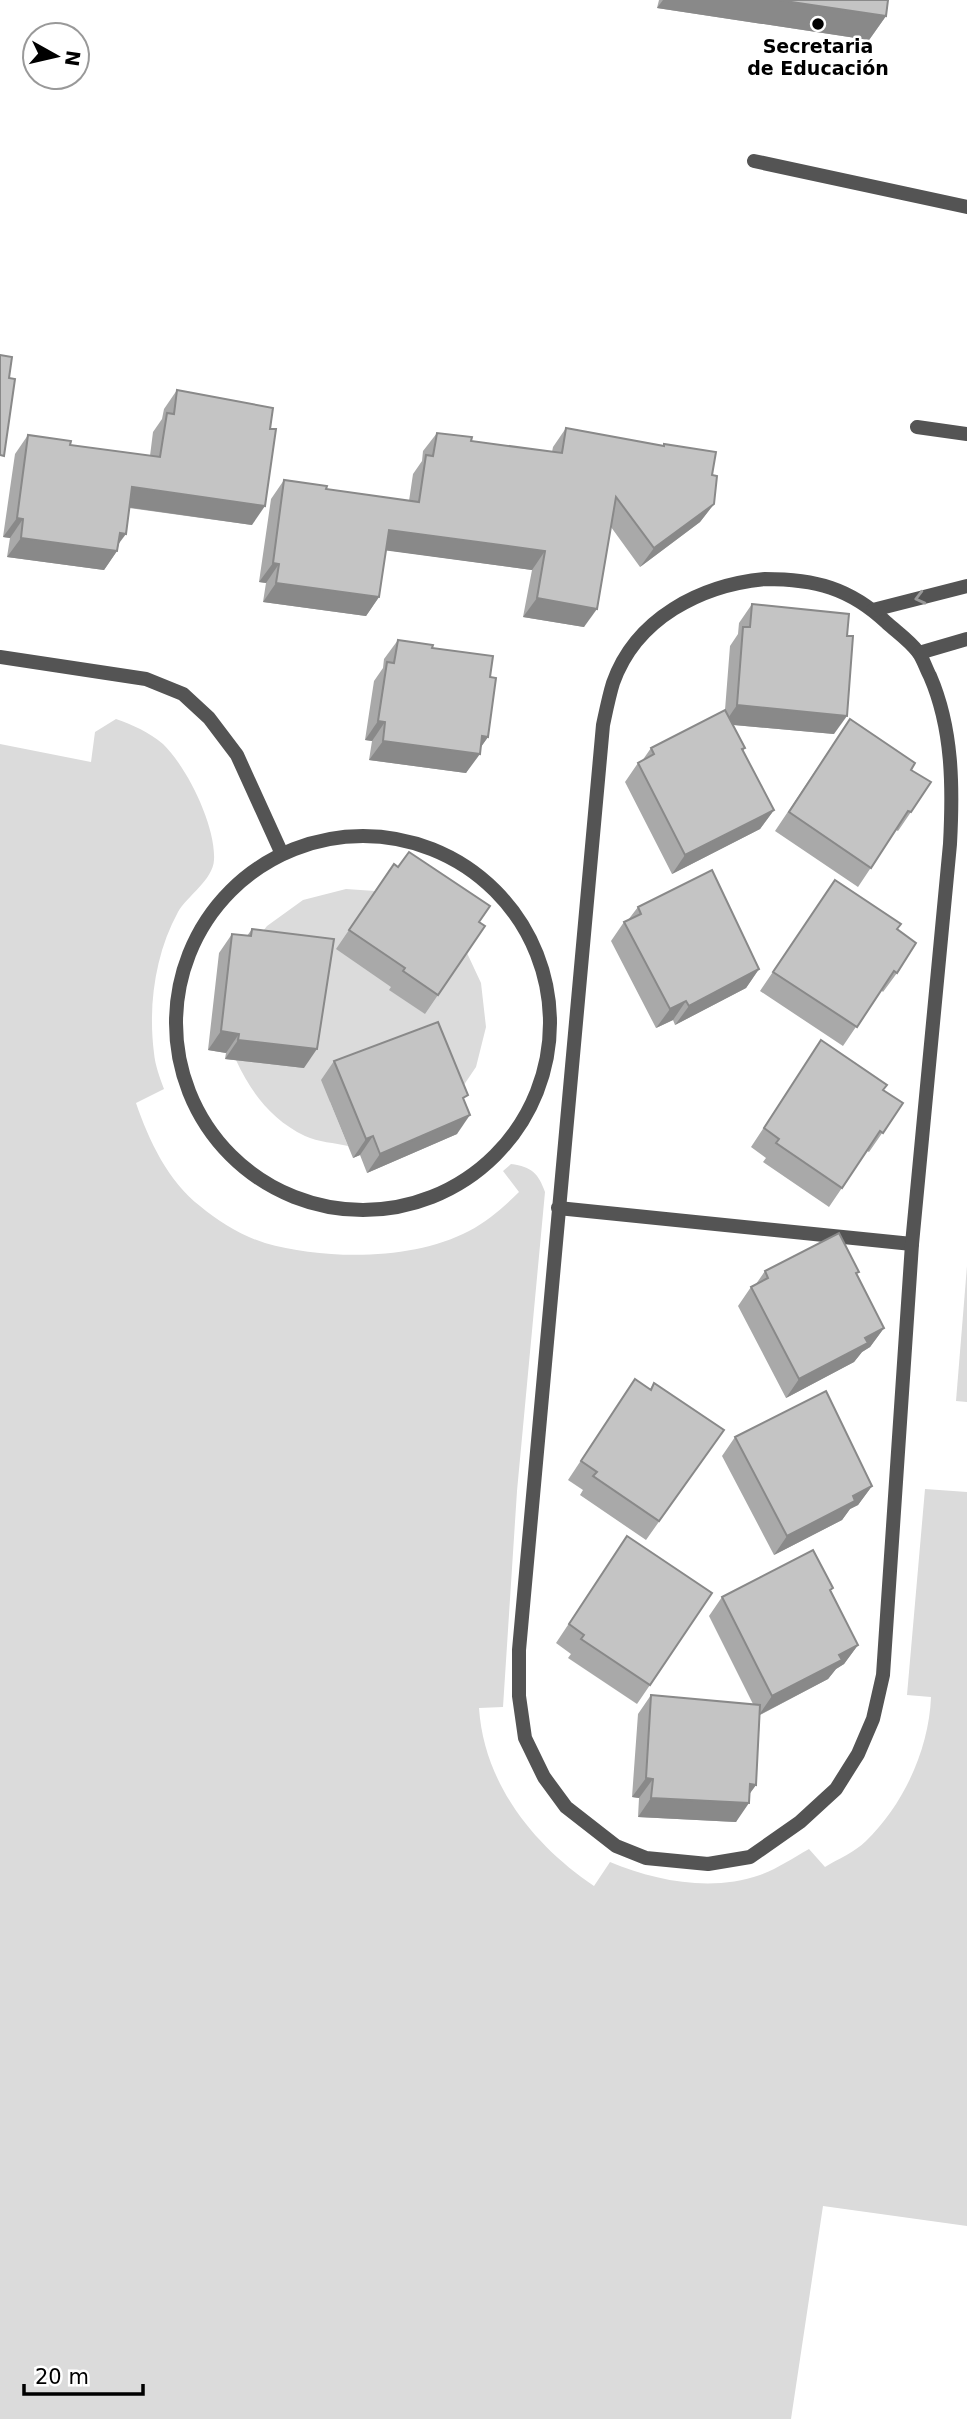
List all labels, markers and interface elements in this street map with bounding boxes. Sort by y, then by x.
marker: Secretaria de Educación [810,16,826,32]
north arrow [21,21,91,91]
place label: Secretaria de Educación [747,35,889,79]
text: N [61,49,85,68]
one-way arrow [914,590,926,604]
scale bar [24,2352,144,2396]
text: 20 m [35,2365,89,2389]

